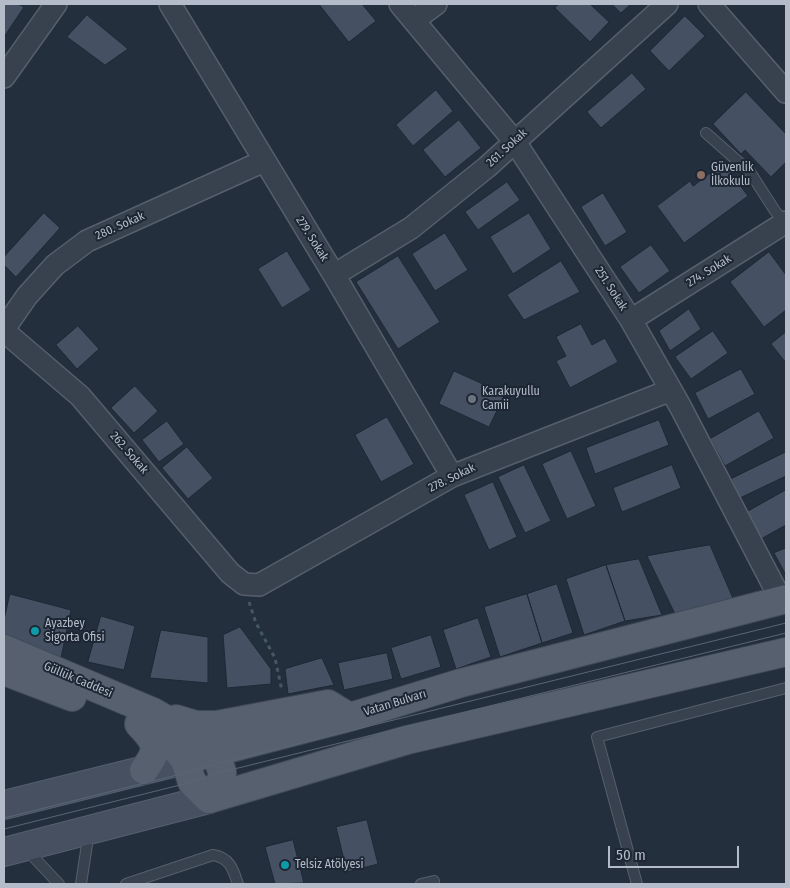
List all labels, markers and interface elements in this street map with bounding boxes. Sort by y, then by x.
street label: 261. Sokak [484,126,530,170]
place label: Güvenlik İlkokulu [711,161,753,189]
marker: Güvenlik İlkokulu [695,169,707,181]
street label: 280. Sokak [93,209,147,243]
street label: 279. Sokak [293,214,331,264]
street label: 274. Sokak [684,252,734,290]
street label: 251. Sokak [592,264,630,314]
place label: Karakuyullu Camii [482,385,540,413]
marker: Karakuyullu Camii [466,393,478,405]
street label: 262. Sokak [107,429,151,477]
street label: 278. Sokak [426,460,478,496]
place label: Ayazbey Sigorta Ofisi [45,617,104,645]
marker: Ayazbey Sigorta Ofisi [29,625,41,637]
street label: Güllük Caddesi [42,659,114,701]
street label: Vatan Bulvarı [362,687,428,719]
scale bar [610,836,741,868]
text: 50 m [616,846,646,864]
place label: Telsiz Atölyesi [295,858,363,872]
marker: Telsiz Atölyesi [279,859,291,871]

